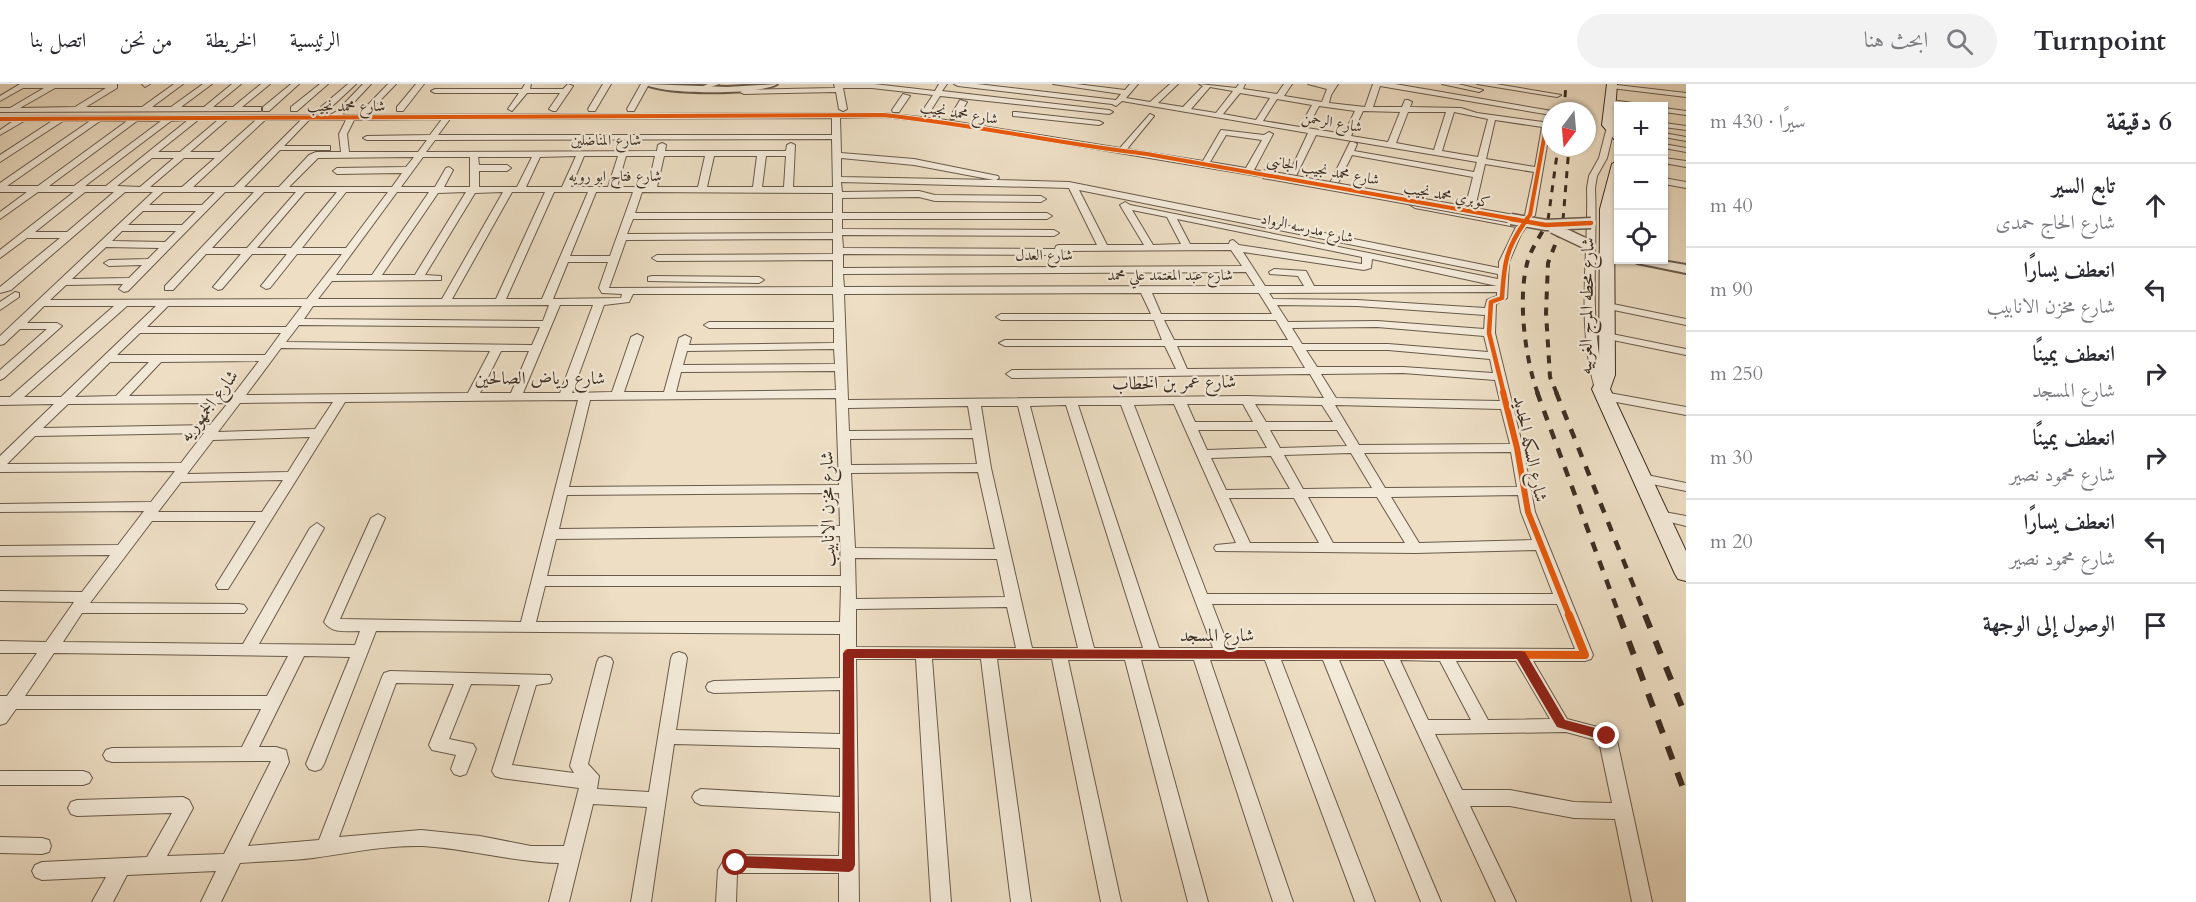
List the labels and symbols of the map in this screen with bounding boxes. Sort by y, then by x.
street label: شارع محمد نجيب [307,96,385,119]
street label: شارع محمد نجيب [918,97,999,132]
north arrow [1542,102,1596,156]
street label: شارع الرحمن [1300,107,1364,140]
street label: شارع المناضلين [571,130,641,153]
street label: شارع محمد نجيب الجانبى [1265,150,1381,193]
street label: شارع فتاح ابو رويه [568,166,662,189]
street label: كوبري محمد نجيب [1402,178,1492,214]
street label: شارع مدرسه الرواد [1258,208,1355,250]
street label: شارع محطه المرج الغربيه [1573,237,1604,375]
street label: شارع العدل [1015,245,1073,268]
street label: شارع عبد المعتمد علي محمد [1107,265,1233,289]
street label: شارع الجمهوريه [174,365,246,448]
street label: شارع رياض الصالحين [475,366,605,393]
street label: شارع عمر بن الخطاب [1112,369,1236,399]
street label: شارع السكه الحديد [1505,394,1553,505]
street label: شارع مخزن الانابيب [814,451,844,567]
street label: شارع المسجد [1180,623,1254,650]
route end [1593,722,1619,748]
route start [722,849,748,875]

